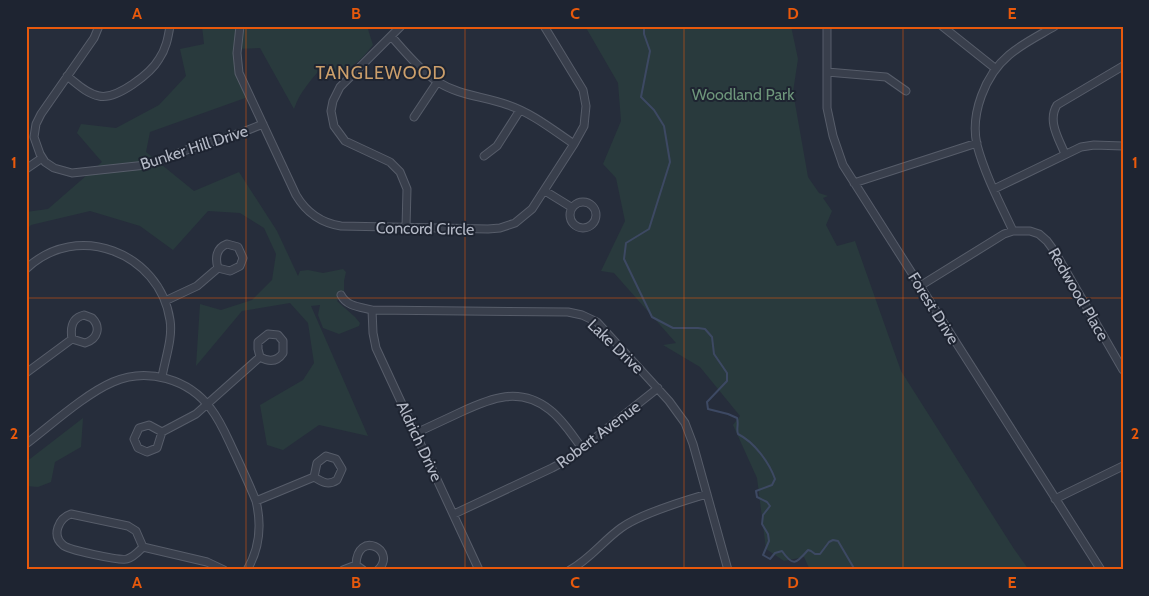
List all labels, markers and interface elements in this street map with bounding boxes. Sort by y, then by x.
text: A [132,4,142,23]
text: B [351,4,361,23]
text: C [570,4,580,23]
text: D [787,4,799,23]
text: E [1007,4,1017,23]
district label: TANGLEWOOD [315,62,447,84]
park label: Woodland Park [692,85,795,104]
street label: Bunker Hill Drive [138,121,250,174]
text: 1 [11,153,17,172]
text: 1 [1132,153,1138,172]
street label: Concord Circle [376,218,474,239]
street label: Redwood Place [1044,245,1113,344]
street label: Forest Drive [904,269,963,348]
street label: Lake Drive [584,315,648,378]
street label: Robert Avenue [553,397,644,472]
street label: Aldrich Drive [393,398,446,484]
text: 2 [10,424,18,443]
text: 2 [1131,424,1139,443]
text: A [132,573,142,592]
text: B [351,573,361,592]
text: C [570,573,580,592]
text: D [787,573,799,592]
text: E [1007,573,1017,592]

